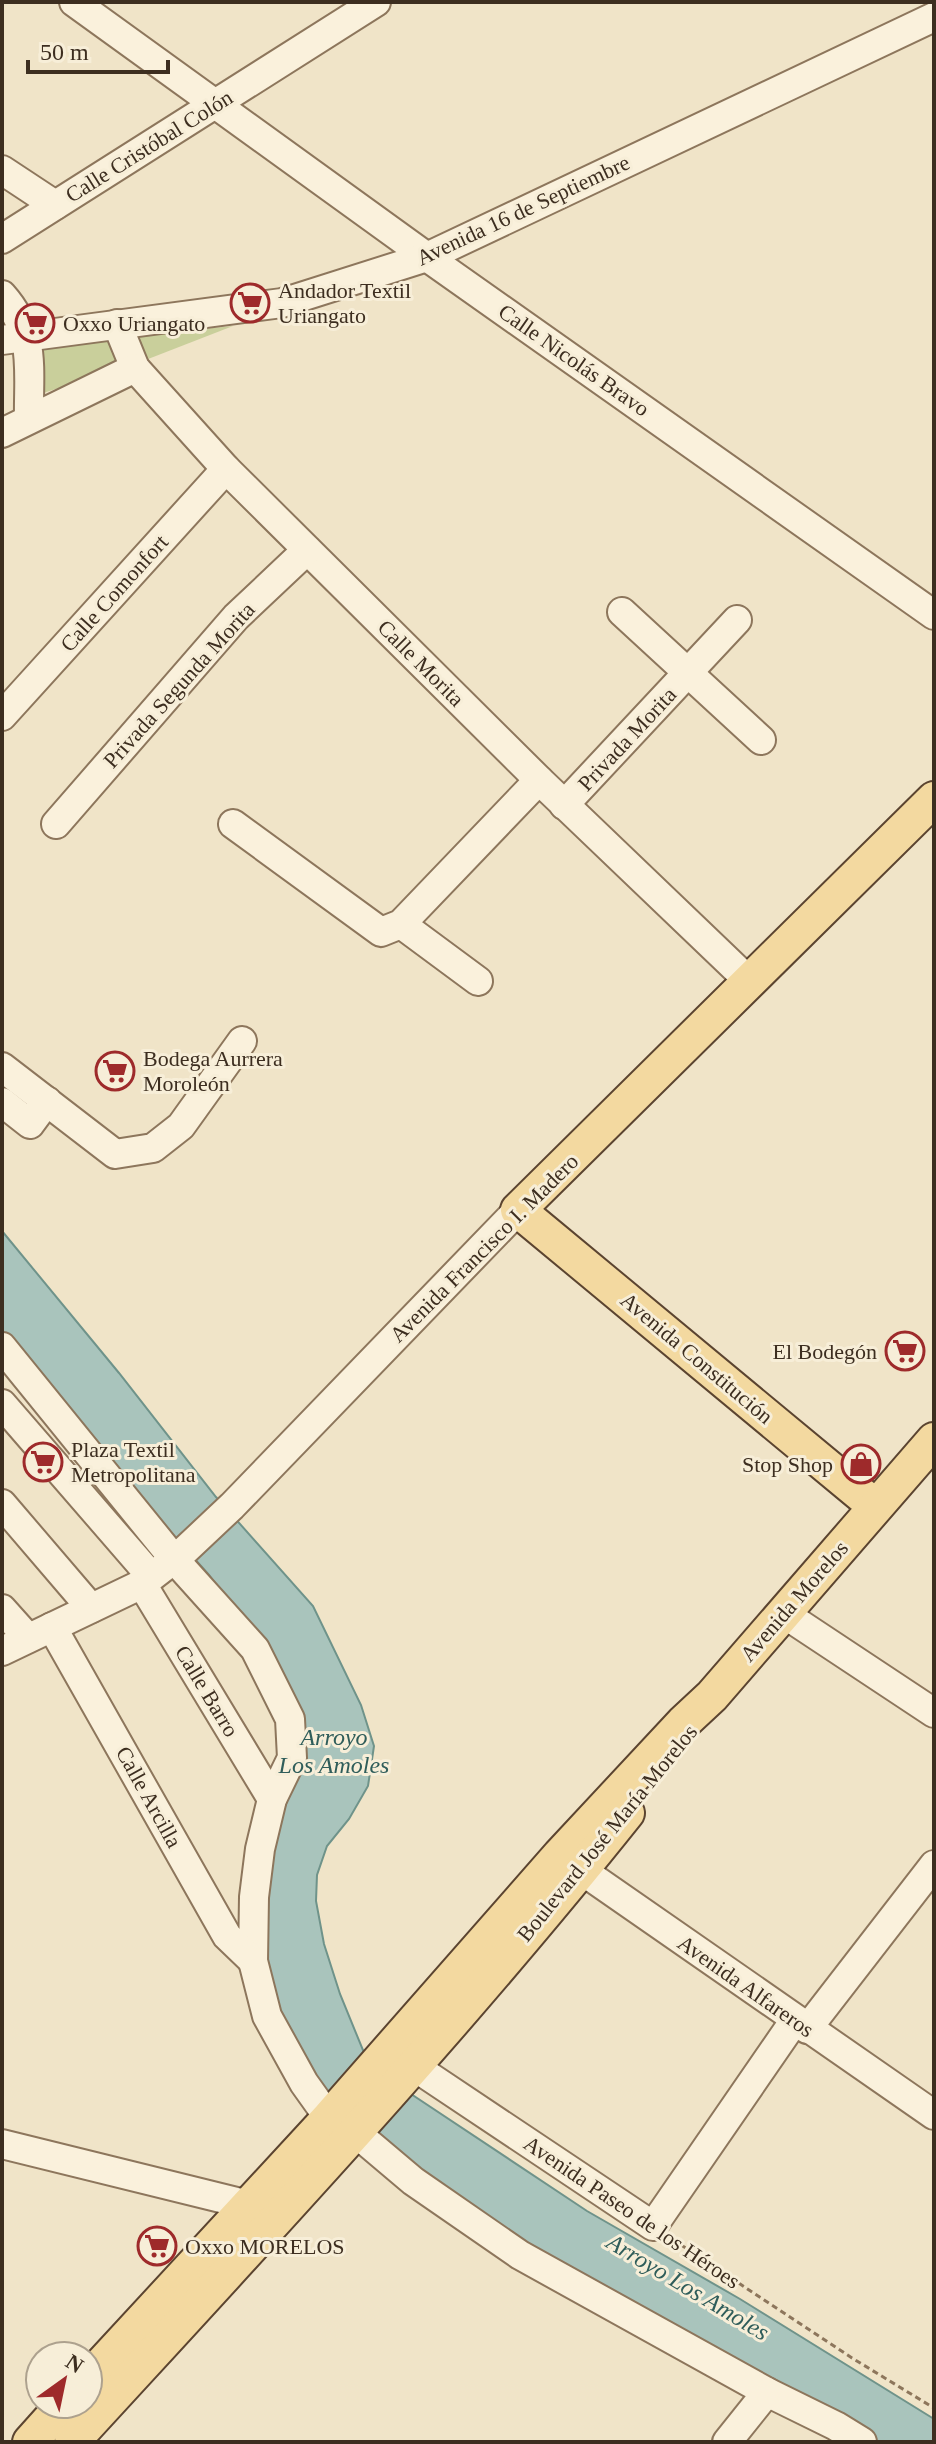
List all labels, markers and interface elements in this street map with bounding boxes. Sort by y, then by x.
scale bar [28,24,168,74]
text: 50 m [40,39,89,65]
street label: Calle Cristóbal Colón [61,85,237,207]
street label: Avenida 16 de Septiembre [412,150,634,270]
place label: Andador Textil Uriangato [278,278,411,328]
supermarket icon: Andador Textil Uriangato [229,282,271,324]
street label: Calle Nicolás Bravo [494,299,654,421]
supermarket icon: Oxxo Uriangato [14,302,56,344]
place label: Oxxo Uriangato [63,311,205,336]
street label: Calle Comonfort [55,529,173,657]
street label: Privada Segunda Morita [98,597,260,773]
street label: Calle Morita [373,615,470,712]
street label: Privada Morita [573,682,682,796]
place label: Bodega Aurrera Moroleón [143,1046,283,1096]
supermarket icon: Bodega Aurrera Moroleón [94,1050,136,1092]
street label: Avenida Francisco I. Madero [385,1149,583,1347]
street label: Avenida Constitución [616,1287,778,1429]
supermarket icon: El Bodegón [884,1330,926,1372]
place label: El Bodegón [773,1339,877,1364]
place label: Plaza Textil Metropolitana [71,1437,196,1487]
supermarket icon: Plaza Textil Metropolitana [22,1441,64,1483]
shop icon: Stop Shop [840,1443,882,1485]
place label: Stop Shop [742,1452,833,1477]
street label: Avenida Morelos [735,1536,853,1666]
street label: Calle Barro [170,1641,244,1741]
street label: Boulevard José María Morelos [512,1719,702,1947]
water label: Arroyo Los Amoles [278,1724,389,1778]
street label: Calle Arcilla [111,1742,187,1852]
street label: Avenida Alfareros [673,1930,819,2042]
street label: Avenida Paseo de los Héroes [519,2130,745,2294]
supermarket icon: Oxxo MORELOS [136,2225,178,2267]
water label: Arroyo Los Amoles [601,2227,774,2346]
place label: Oxxo MORELOS [185,2234,345,2259]
north arrow [24,2340,104,2420]
text: N [61,2349,88,2379]

